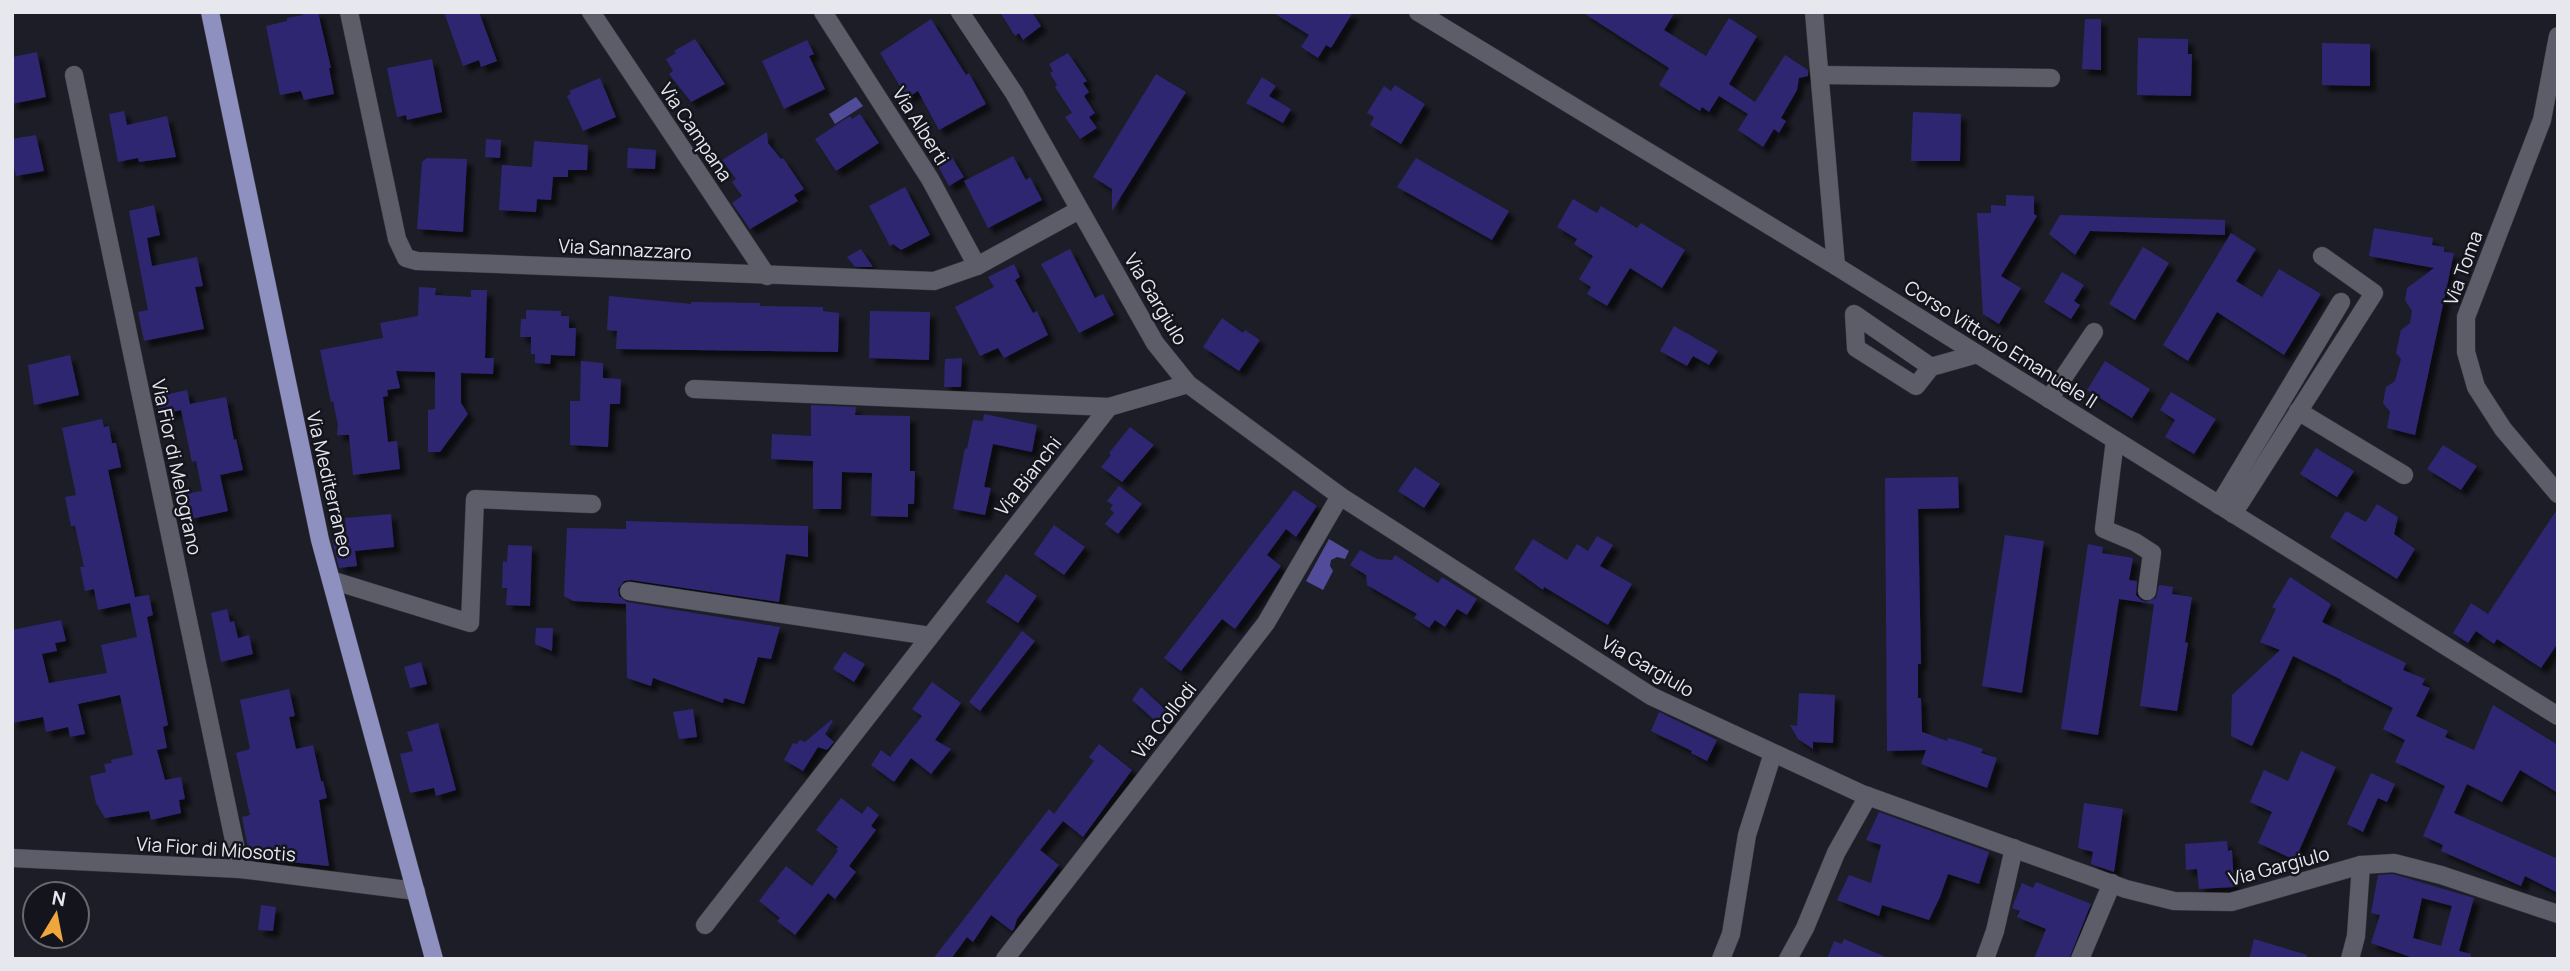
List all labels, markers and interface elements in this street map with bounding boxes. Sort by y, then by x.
street label: Via Campana [653,78,739,186]
street label: Via Alberti [887,82,955,170]
street label: Via Toma [2438,227,2488,309]
street label: Via Sannazzaro [558,233,692,265]
street label: Via Gargiulo [1118,248,1194,350]
street label: Corso Vittorio Emanuele II [1900,274,2102,414]
street label: Via Fior di Melograno [146,377,208,557]
street label: Via Mediterraneo [301,409,359,559]
street label: Via Bianchi [989,431,1067,521]
street label: Via Gargiulo [1597,629,1699,703]
street label: Via Collodi [1126,676,1202,764]
street label: Via Fior di Miosotis [135,830,297,868]
street label: Via Gargiulo [2226,840,2332,892]
north arrow [21,880,91,950]
text: N [50,884,68,912]

